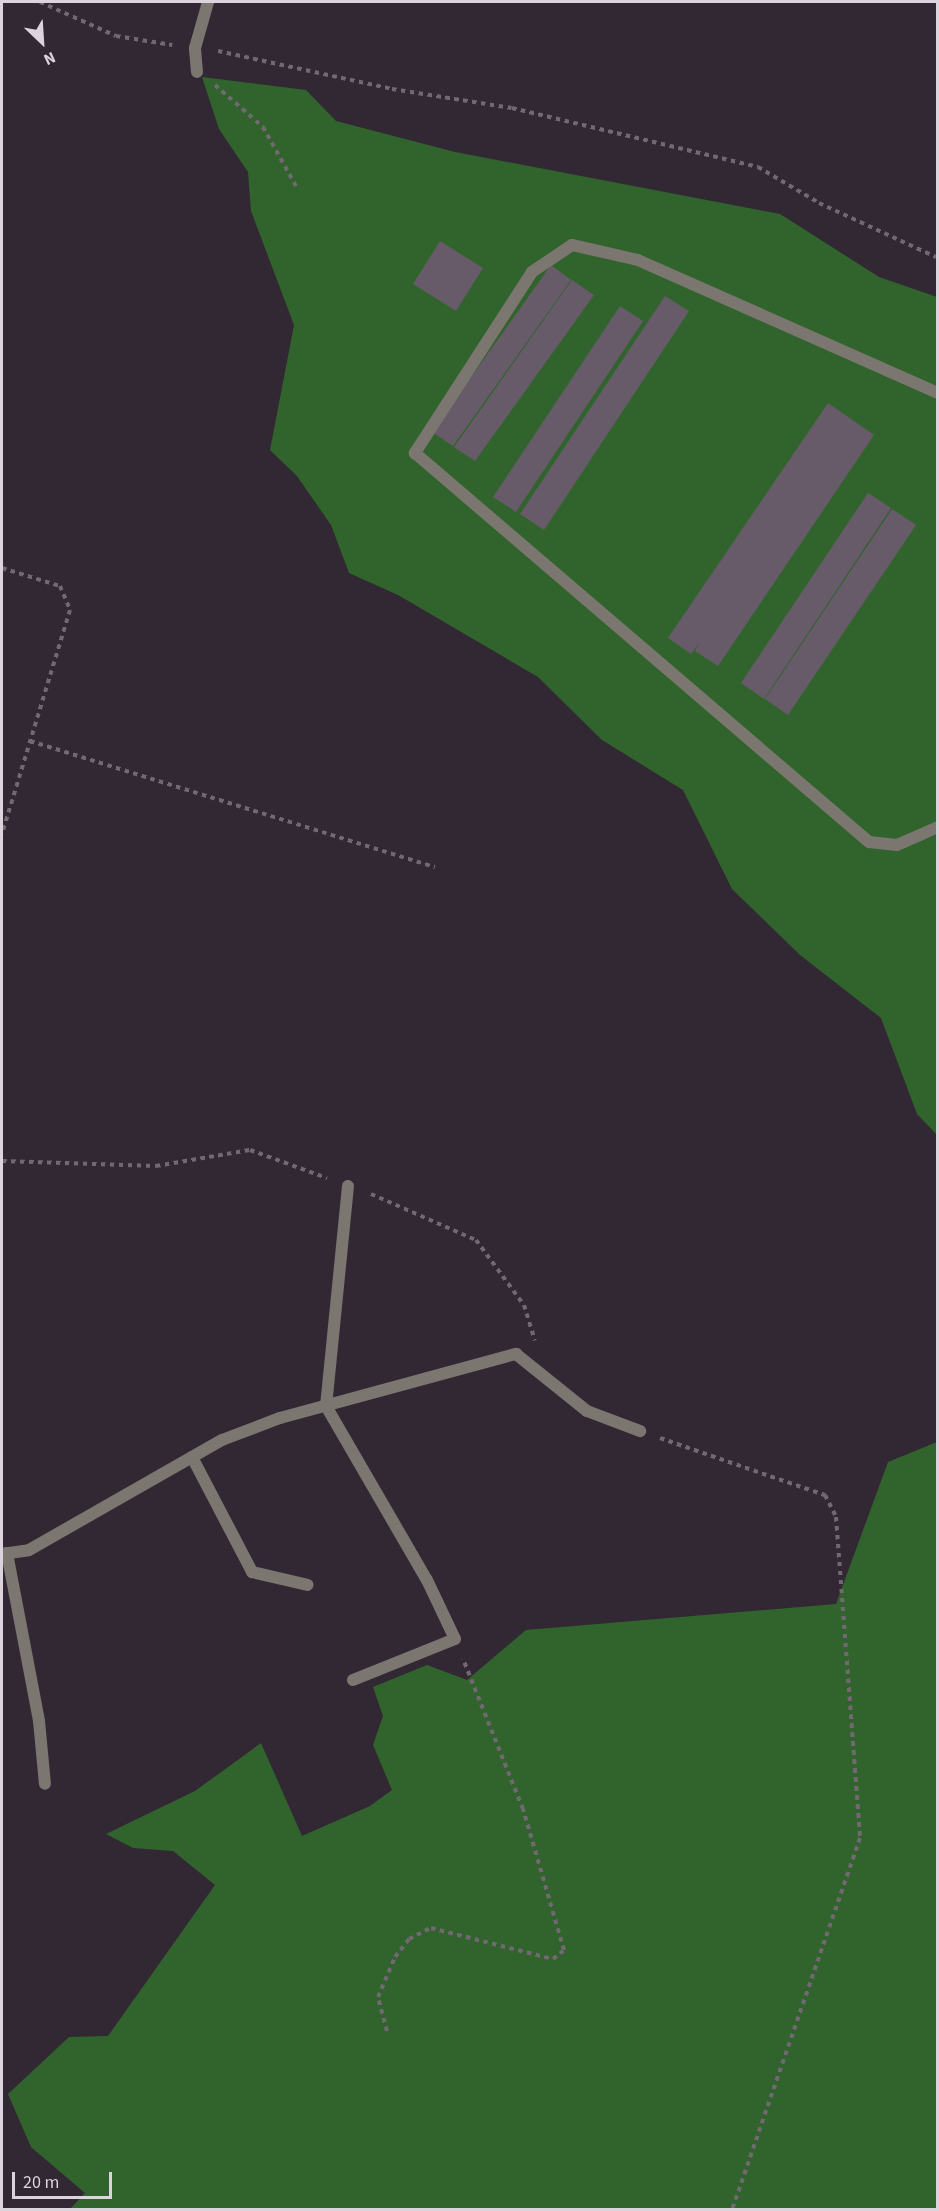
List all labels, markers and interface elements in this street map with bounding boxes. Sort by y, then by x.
north arrow [12,12,72,72]
text: N [40,46,59,71]
scale bar [15,2160,116,2198]
text: 20 m [23,2170,59,2195]

